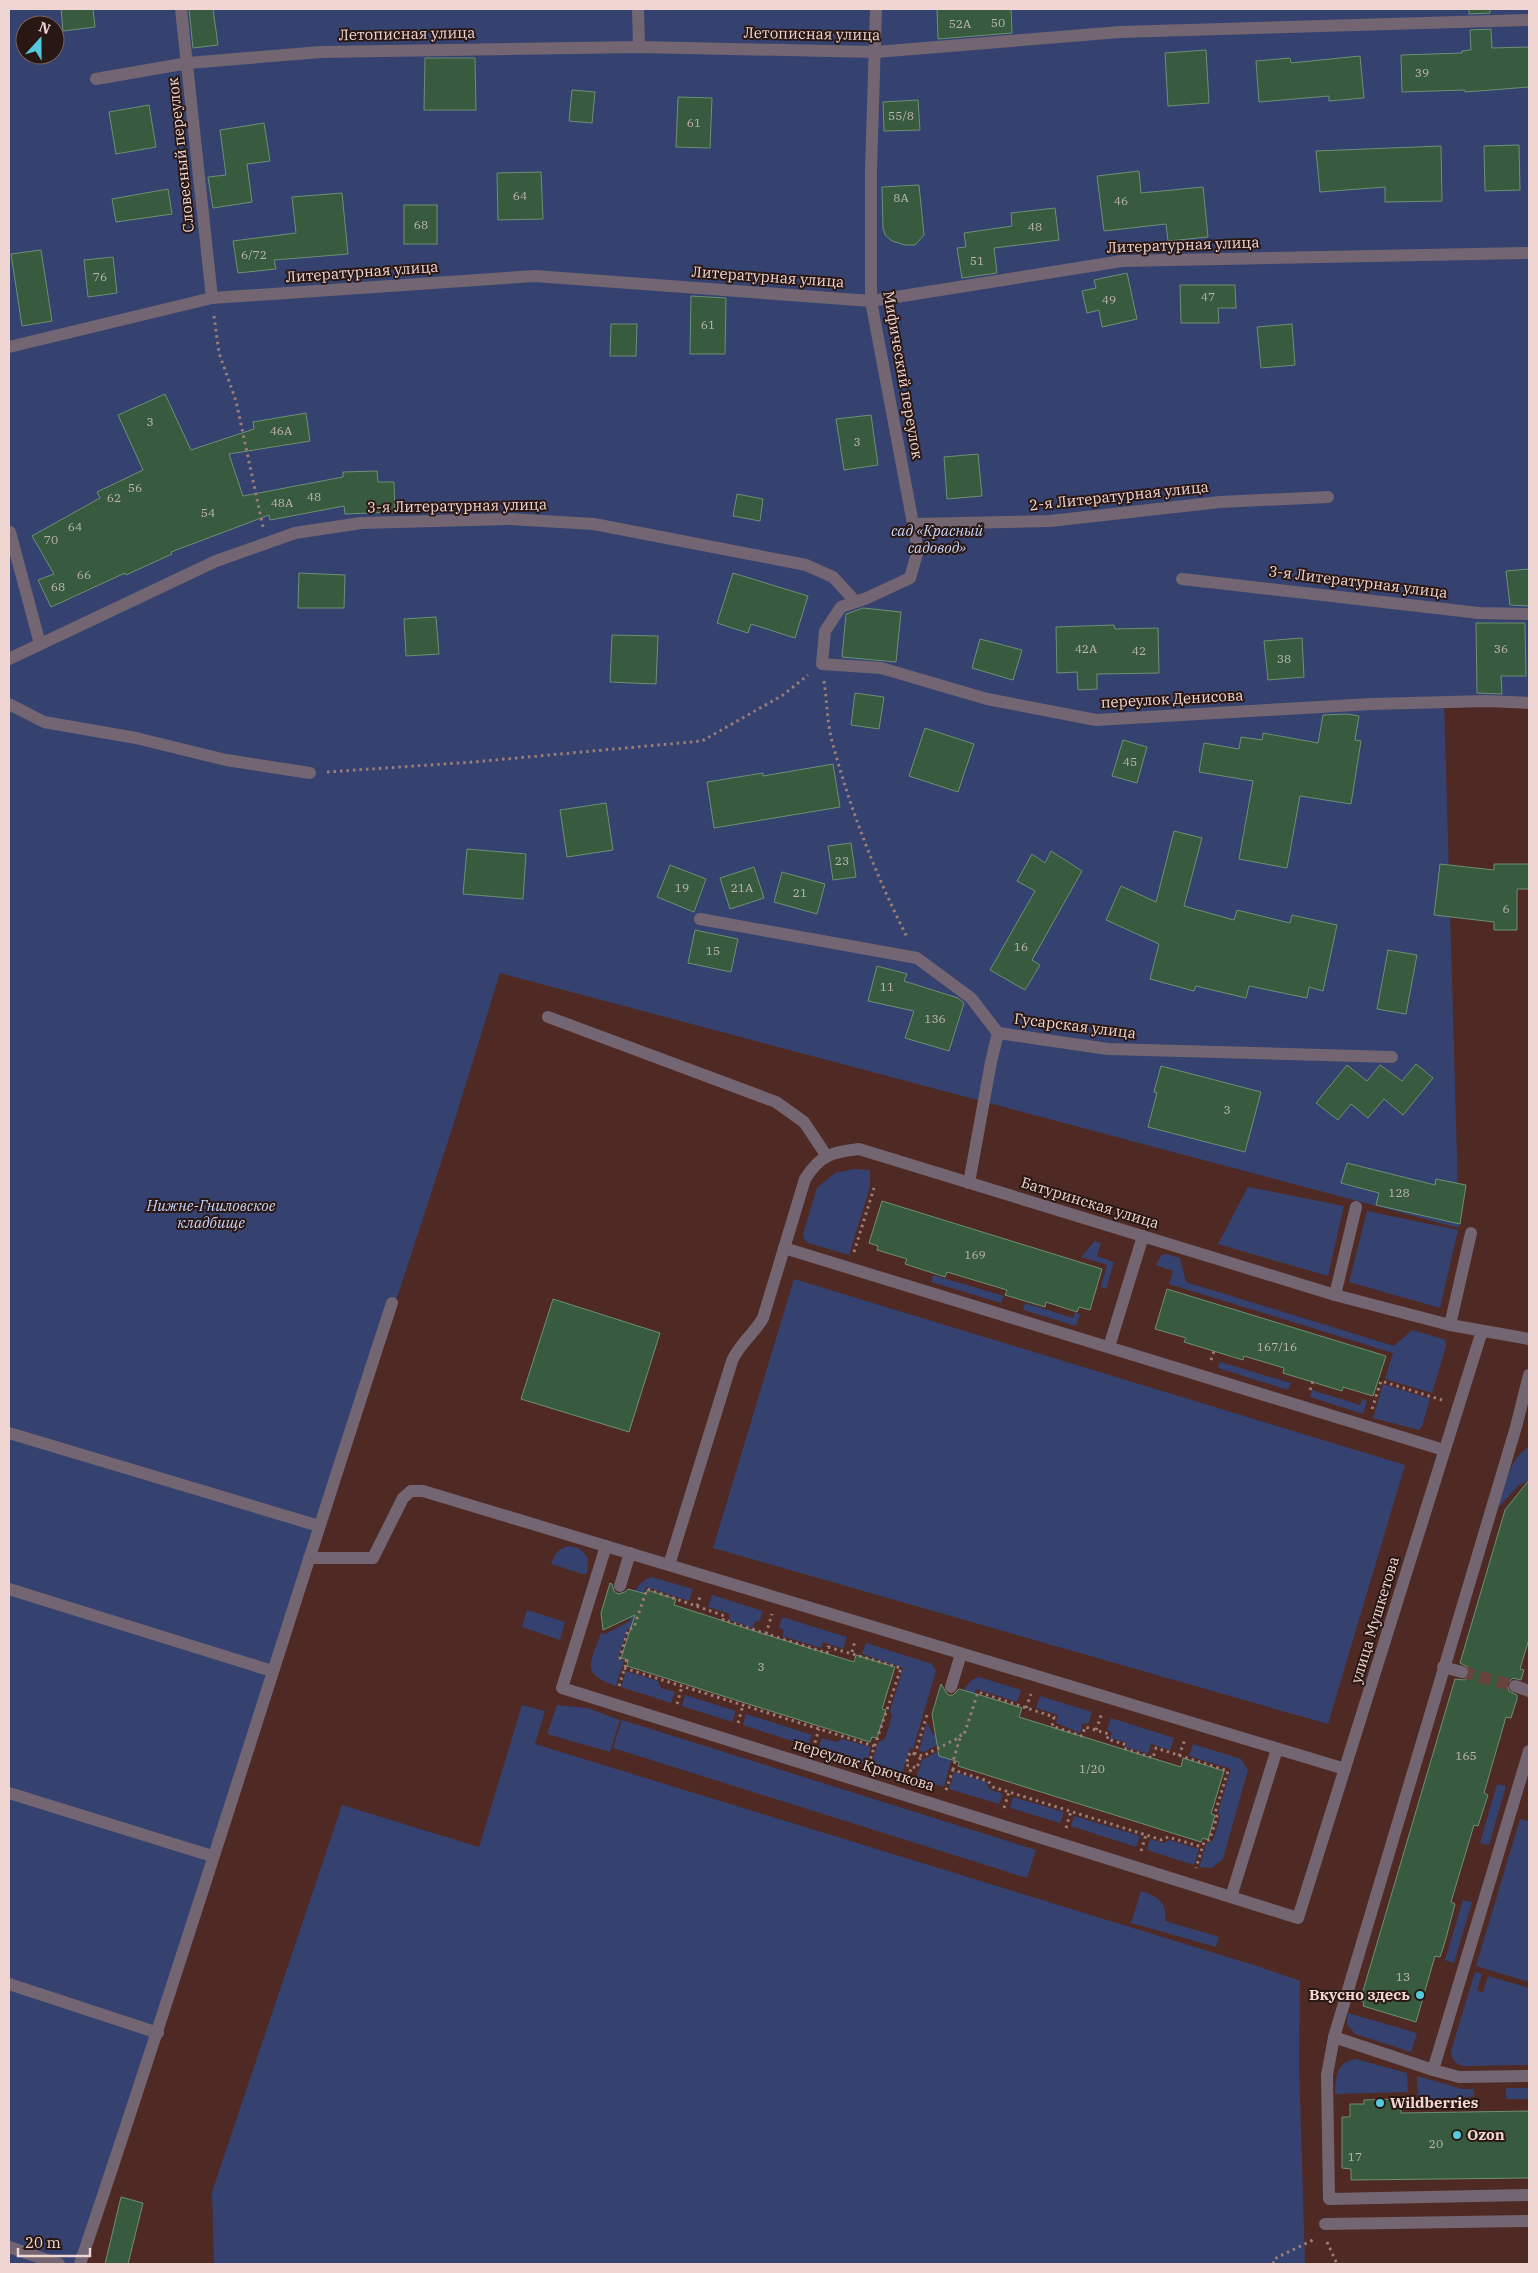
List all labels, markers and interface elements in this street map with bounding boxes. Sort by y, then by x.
north arrow [15,15,65,65]
house number: 50 [991,15,1005,30]
house number: 52А [949,16,972,31]
text: N [36,17,53,38]
street label: Летописная улица [338,23,476,44]
street label: Летописная улица [743,23,881,44]
house number: 39 [1415,65,1429,80]
street label: Словесный переулок [163,76,198,233]
house number: 55/8 [888,108,914,123]
house number: 61 [687,115,701,130]
house number: 64 [513,188,527,203]
house number: 8А [893,190,909,205]
house number: 46 [1114,193,1128,208]
house number: 68 [414,217,428,232]
house number: 48 [1028,219,1042,234]
street label: Литературная улица [1106,232,1260,257]
house number: 6/72 [241,247,267,262]
house number: 51 [970,253,984,268]
street label: Литературная улица [285,257,439,286]
street label: Литературная улица [691,262,845,291]
house number: 76 [93,269,107,284]
street label: Мифический переулок [879,289,928,461]
house number: 47 [1201,289,1215,304]
house number: 49 [1102,292,1116,307]
house number: 61 [701,317,715,332]
house number: 3 [146,414,154,429]
house number: 46А [270,423,293,438]
house number: 3 [853,434,861,449]
street label: 2-я Литературная улица [1028,477,1210,514]
house number: 56 [128,480,142,495]
house number: 48 [307,489,321,504]
house number: 62 [107,490,121,505]
street label: 3-я Литературная улица [367,494,547,517]
house number: 48А [271,495,294,510]
house number: 54 [201,505,215,520]
house number: 64 [68,519,82,534]
park label: сад «Красный садовод» [891,521,983,557]
house number: 70 [44,532,58,547]
street label: 3-я Литературная улица [1267,561,1449,602]
house number: 66 [77,567,91,582]
house number: 68 [51,579,65,594]
house number: 42А [1075,641,1098,656]
house number: 36 [1494,641,1508,656]
house number: 42 [1132,643,1146,658]
house number: 38 [1277,651,1291,666]
street label: переулок Денисова [1100,685,1244,712]
house number: 45 [1123,754,1137,769]
house number: 23 [835,853,849,868]
house number: 19 [675,880,689,895]
house number: 21А [731,880,754,895]
house number: 21 [793,885,807,900]
house number: 6 [1502,901,1510,916]
house number: 16 [1014,939,1028,954]
house number: 15 [706,943,720,958]
house number: 11 [880,979,894,994]
street label: Гусарская улица [1013,1009,1137,1042]
house number: 136 [924,1011,946,1026]
house number: 3 [1223,1102,1231,1117]
street label: Батуринская улица [1019,1172,1161,1233]
house number: 128 [1388,1185,1410,1200]
park label: Нижне-Гниловское кладбище [146,1196,276,1232]
house number: 169 [964,1247,986,1262]
house number: 167/16 [1257,1339,1297,1354]
street label: улица Мушкетова [1346,1554,1403,1686]
house number: 3 [757,1659,765,1674]
street label: переулок Крючкова [791,1734,937,1795]
house number: 165 [1455,1748,1477,1763]
house number: 1/20 [1079,1761,1105,1776]
house number: 13 [1396,1969,1410,1984]
place label: Вкусно здесь [1309,1985,1410,2004]
marker: Вкусно здесь [1414,1989,1426,2001]
place label: Wildberries [1390,2093,1478,2112]
marker: Wildberries [1374,2097,1386,2109]
place label: Ozon [1467,2125,1505,2144]
marker: Ozon [1451,2129,1463,2141]
house number: 20 [1429,2136,1443,2151]
house number: 17 [1348,2149,1362,2164]
scale bar [18,2226,90,2258]
text: 20 m [25,2233,61,2252]

